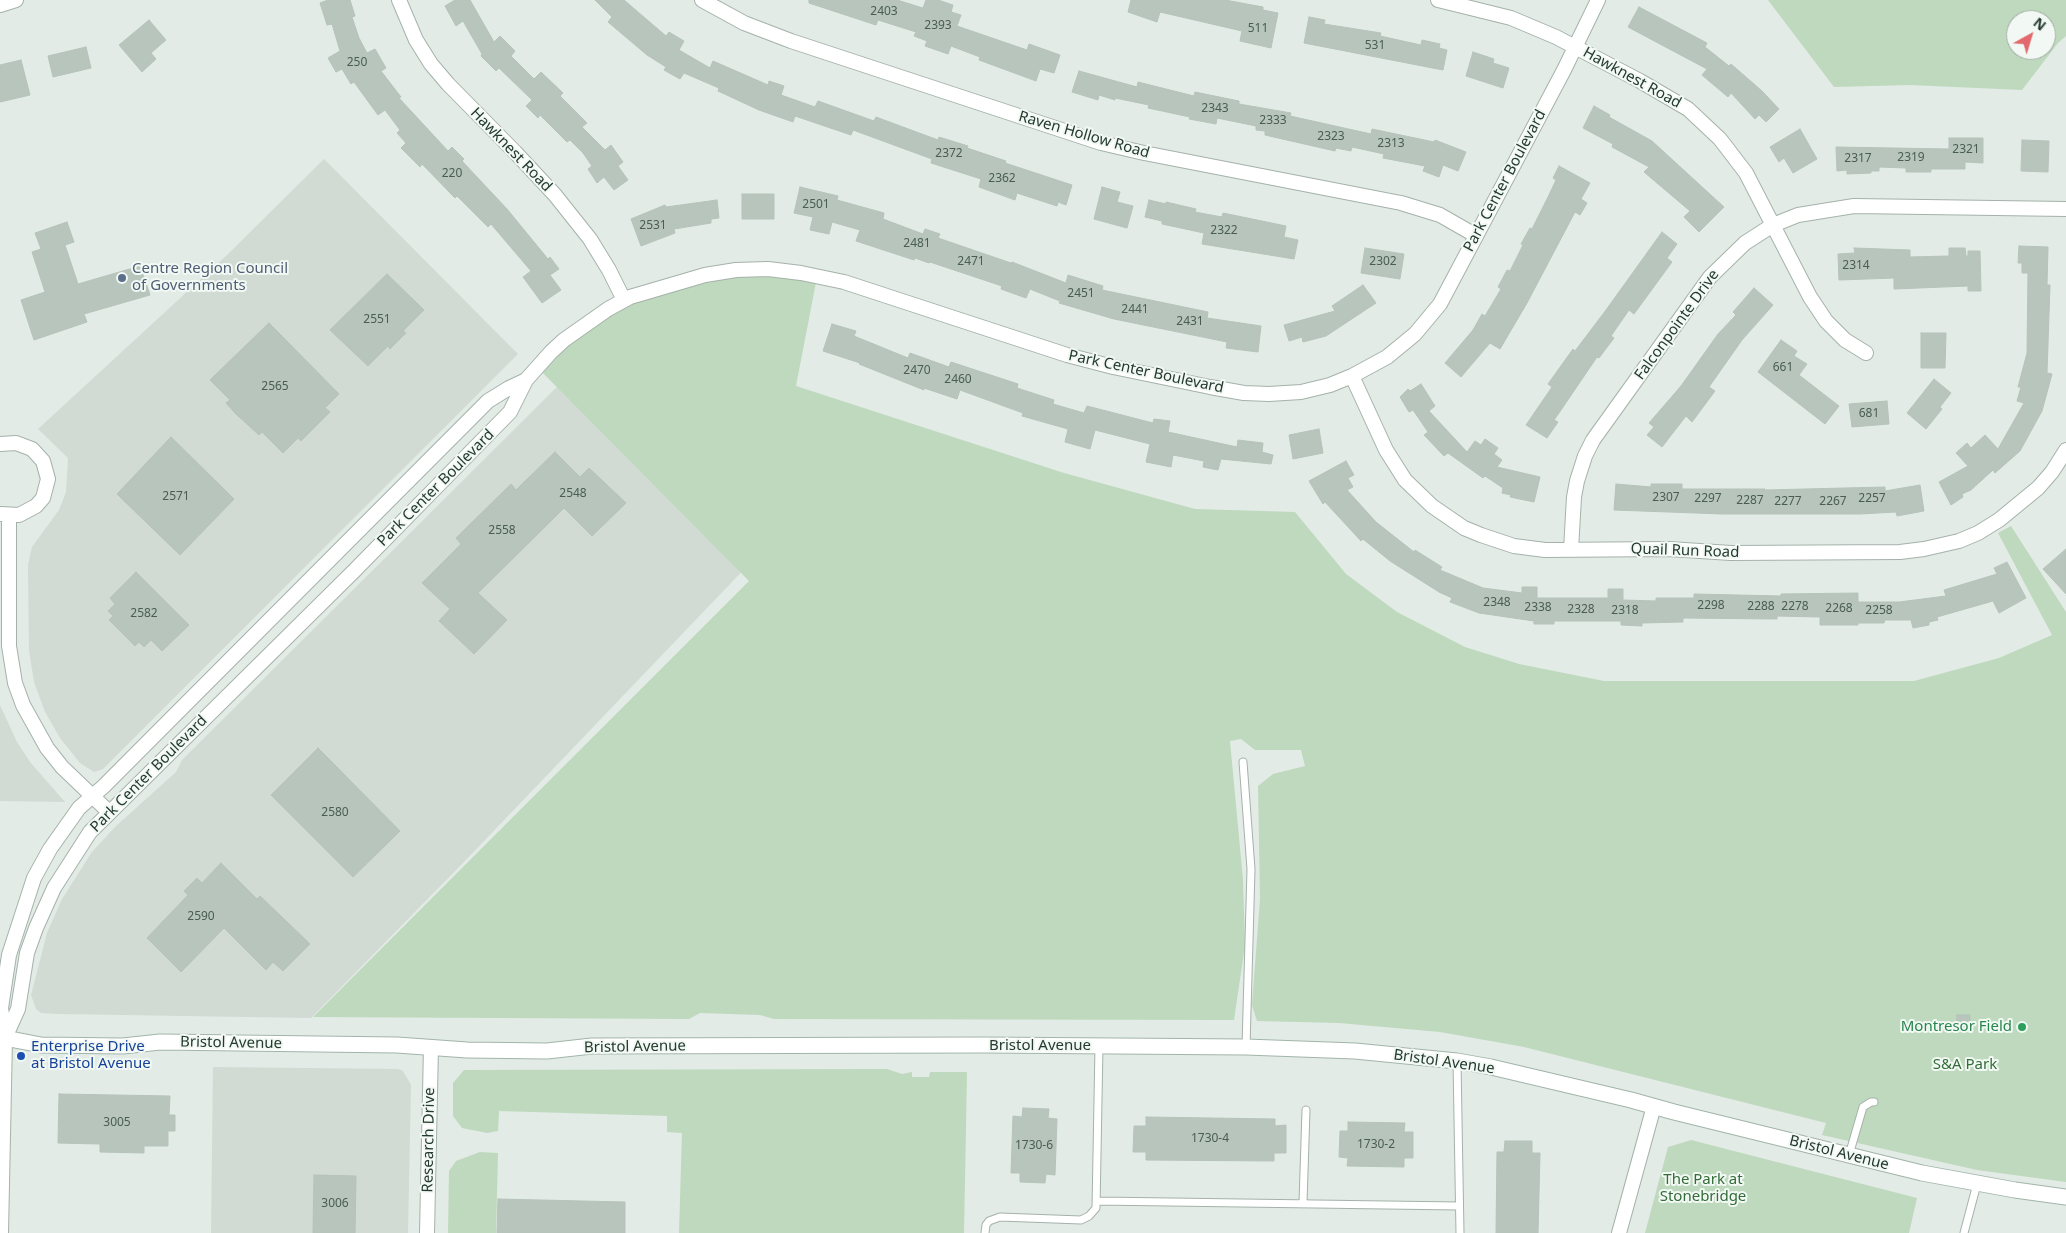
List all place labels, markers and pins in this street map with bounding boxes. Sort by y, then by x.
place label: Centre Region Council of Governments [132,260,288,295]
marker: Centre Region Council of Governments [116,272,128,284]
place label: Montresor Field [1901,1018,2012,1036]
marker: Montresor Field [2016,1021,2028,1033]
place label: Enterprise Drive at Bristol Avenue [31,1038,151,1073]
marker: Enterprise Drive at Bristol Avenue [15,1050,27,1062]

